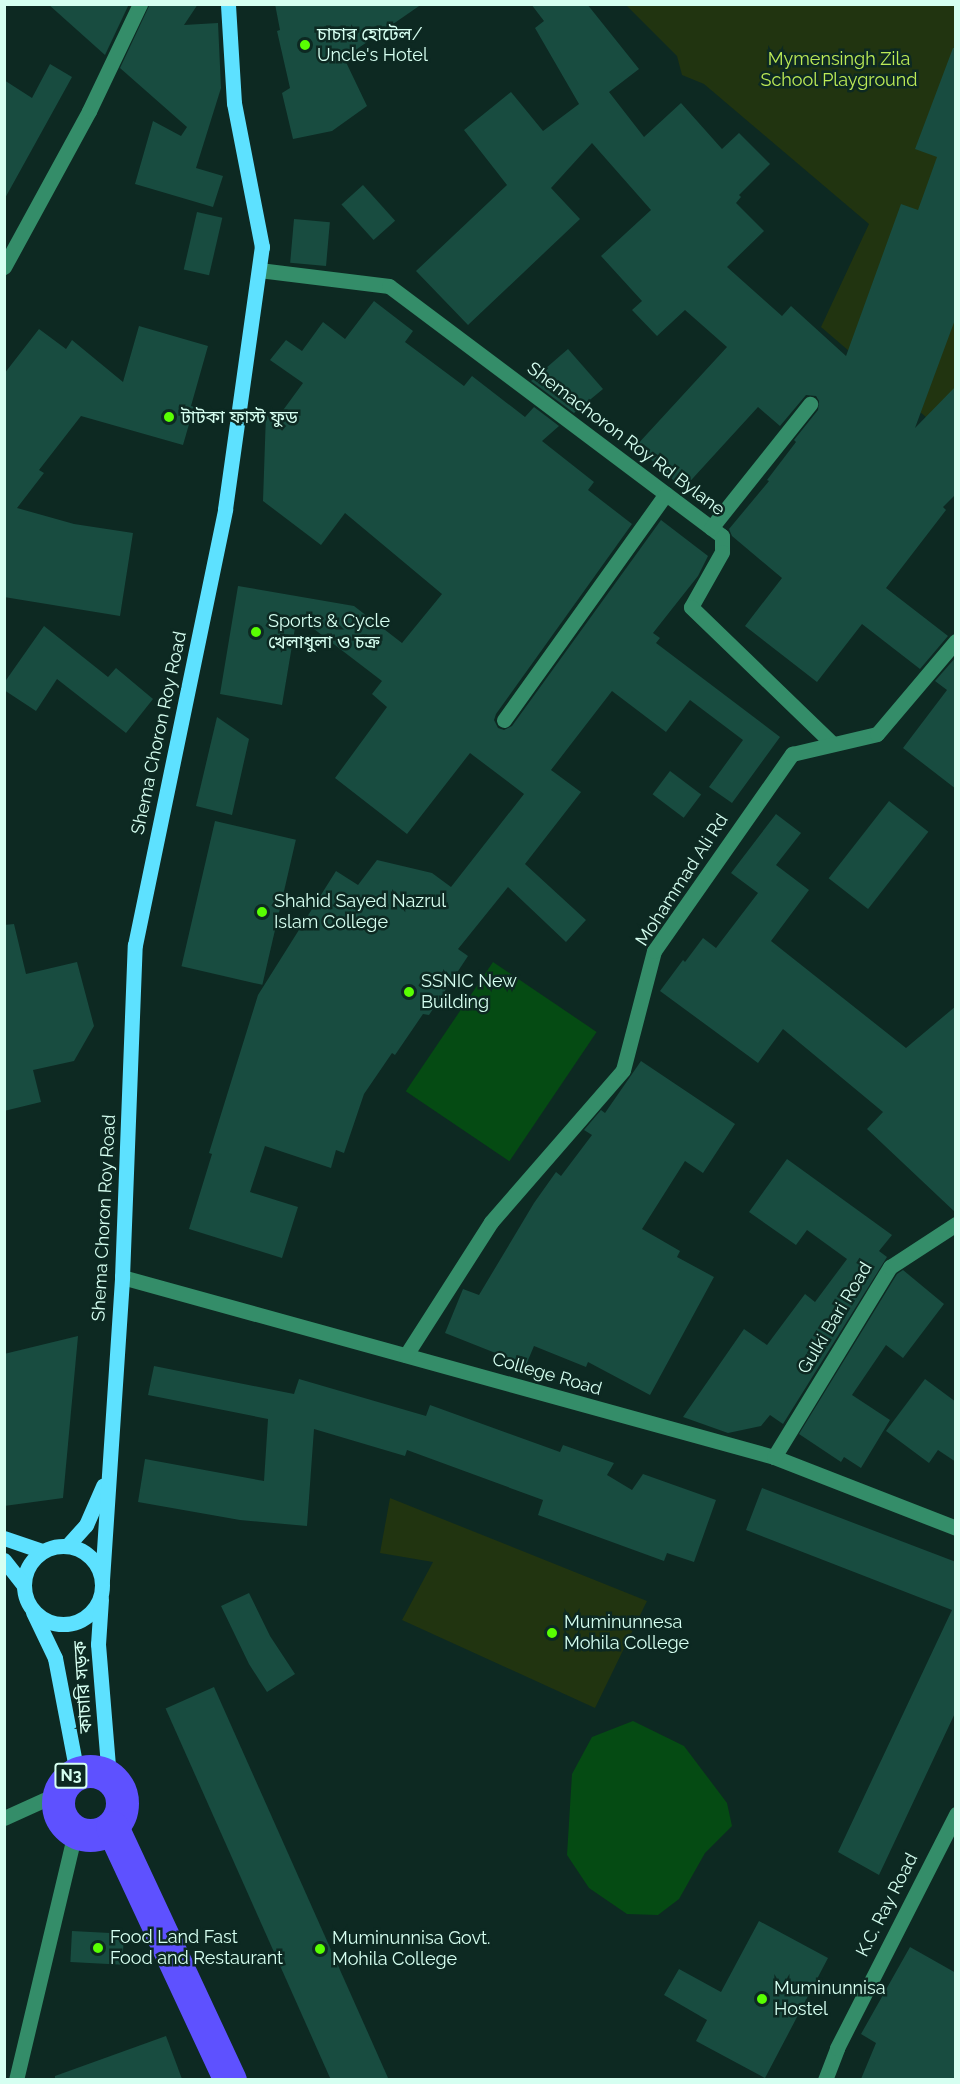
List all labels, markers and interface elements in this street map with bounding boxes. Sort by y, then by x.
place label: চাচার হোটেল/ Uncle's Hotel [317,24,428,66]
marker: চাচার হোটেল/ Uncle's Hotel [298,38,312,52]
park label: Mymensingh Zila School Playground [760,49,918,92]
street label: Shemachoron Roy Rd Bylane [523,358,729,520]
place label: টাটকা ফাস্ট ফুড [181,406,298,428]
marker: টাটকা ফাস্ট ফুড [162,410,176,424]
place label: Sports & Cycle খেলাধুলা ও চক্র [268,611,390,654]
marker: Sports & Cycle খেলাধুলা ও চক্র [249,625,263,639]
street label: Shema Choron Roy Road [127,629,191,837]
street label: Mohammad Ali Rd [631,810,733,950]
place label: Shahid Sayed Nazrul Islam College [274,891,446,934]
marker: Shahid Sayed Nazrul Islam College [255,905,269,919]
place label: SSNIC New Building [421,971,517,1014]
marker: SSNIC New Building [402,985,416,999]
street label: Shema Choron Roy Road [88,1114,120,1322]
street label: Gulki Bari Road [793,1258,877,1378]
street label: College Road [490,1348,604,1400]
place label: Muminunnesa Mohila College [564,1612,689,1654]
marker: Muminunnesa Mohila College [545,1626,559,1640]
street label: কাচারি সড়ক [69,1640,97,1734]
road number: N3 [53,1763,89,1789]
street label: K.C. Ray Road [852,1849,922,1961]
place label: Food Land Fast Food and Restaurant [110,1927,283,1970]
place label: Muminunnisa Govt. Mohila College [332,1928,490,1970]
marker: Food Land Fast Food and Restaurant [91,1941,105,1955]
marker: Muminunnisa Govt. Mohila College [313,1942,327,1956]
place label: Muminunnisa Hostel [774,1978,886,2020]
marker: Muminunnisa Hostel [755,1992,769,2006]

